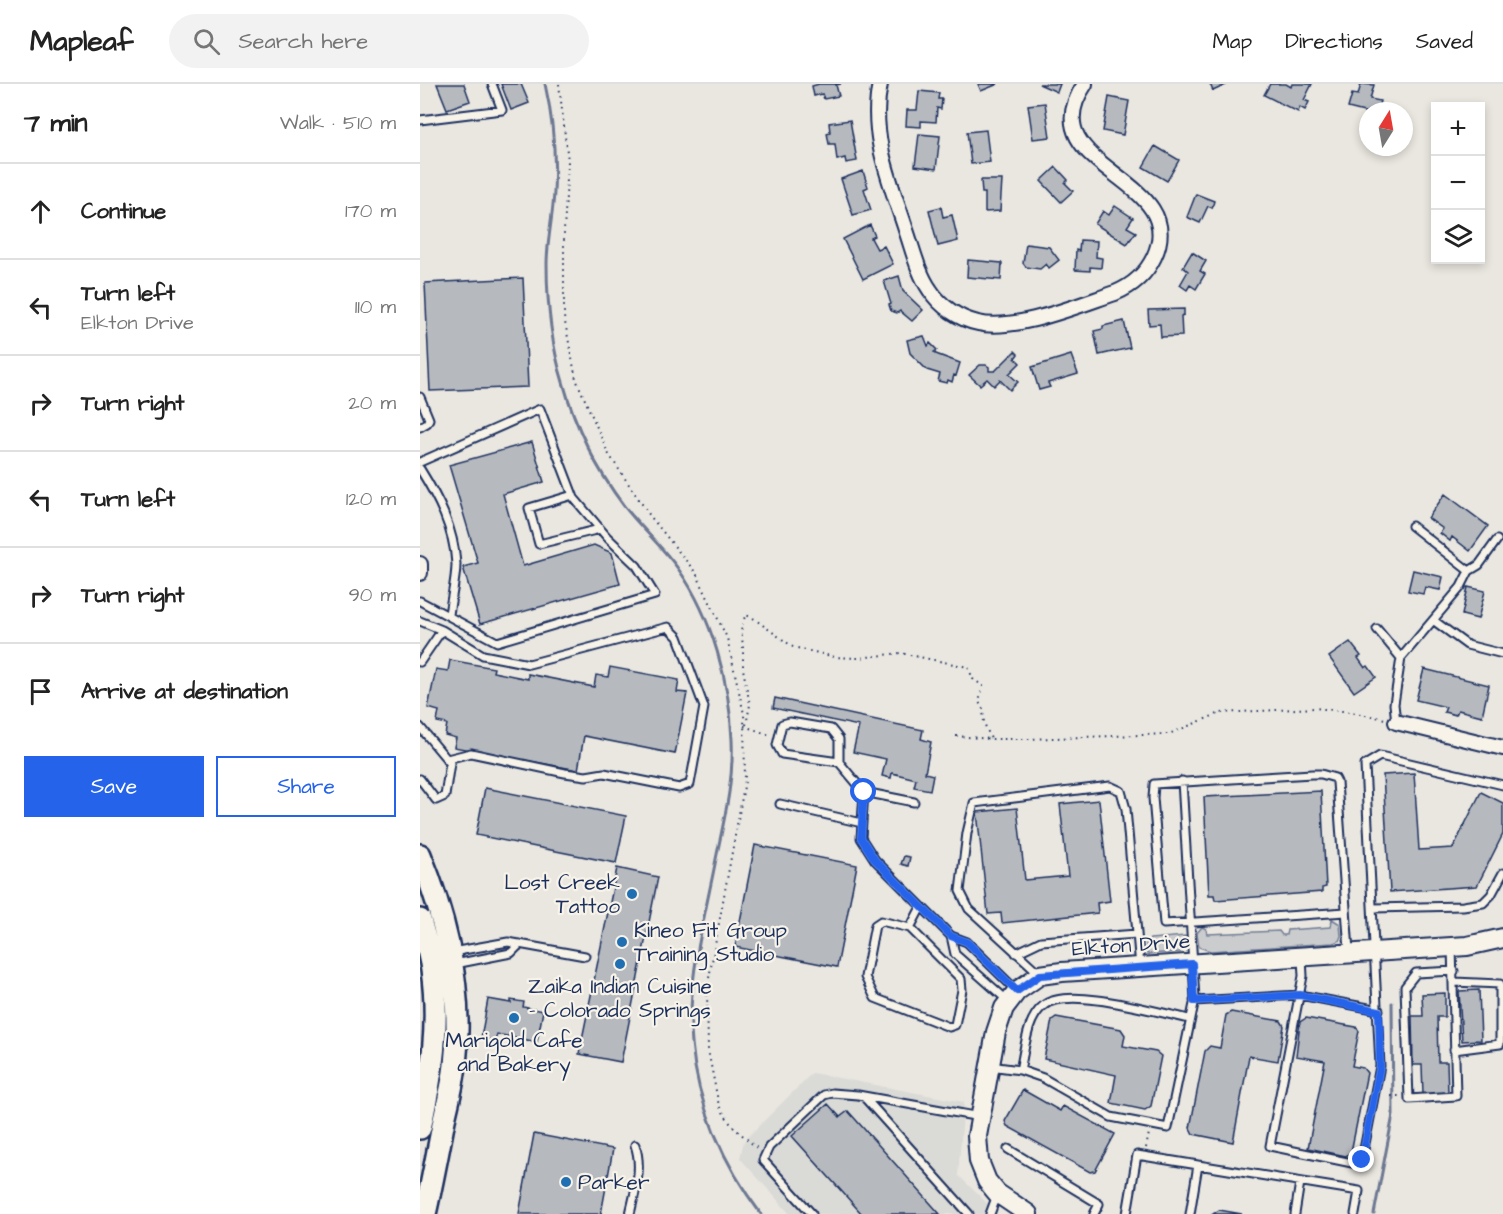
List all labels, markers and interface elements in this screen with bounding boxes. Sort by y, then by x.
search box [169,14,589,68]
text: Mapleaf [30,22,133,61]
icon: search [190,25,223,58]
text: Search here [238,26,368,57]
text: Map [1212,27,1252,56]
text: Directions [1285,27,1383,56]
text: Saved [1416,27,1473,56]
north arrow [1359,102,1413,156]
map controls [1431,102,1485,264]
button: + [1431,102,1485,156]
text: 7 min [24,105,88,141]
text: Walk · 510 m [280,109,396,137]
button: − [1431,156,1485,210]
icon: ahead [24,195,57,228]
text: Continue [81,196,166,227]
text: 170 m [345,197,396,225]
button: layers [1431,210,1485,264]
text: Turn left [81,278,175,309]
icon: left [24,291,57,324]
text: 110 m [355,293,396,321]
text: Elkton Drive [81,309,194,337]
icon: right [24,387,57,420]
text: Turn right [81,388,184,419]
text: 20 m [348,389,396,417]
icon: left [24,483,57,516]
text: Turn left [81,484,175,515]
text: 120 m [346,485,396,513]
icon: right [24,579,57,612]
text: Turn right [81,580,184,611]
text: 90 m [348,581,396,609]
icon: arrive [24,675,57,708]
text: Arrive at destination [81,676,288,707]
button: Save [24,756,204,817]
button: Share [216,756,396,817]
route start [850,778,876,804]
place label: Lost Creek Tattoo [504,868,620,921]
marker: Lost Creek Tattoo [625,887,639,901]
place label: Kineo Fit Group Training Studio [634,916,787,971]
street label: Elkton Drive [1071,926,1191,964]
marker: Kineo Fit Group Training Studio [615,935,629,949]
marker: Zaika Indian Cuisine - Colorado Springs [613,957,627,971]
place label: Zaika Indian Cuisine - Colorado Springs [528,972,712,1027]
marker: Marigold Cafe and Bakery [507,1011,521,1025]
place label: Marigold Cafe and Bakery [445,1026,583,1081]
route end [1348,1146,1374,1172]
place label: Parker [578,1168,650,1197]
marker: Parker [559,1175,573,1189]

